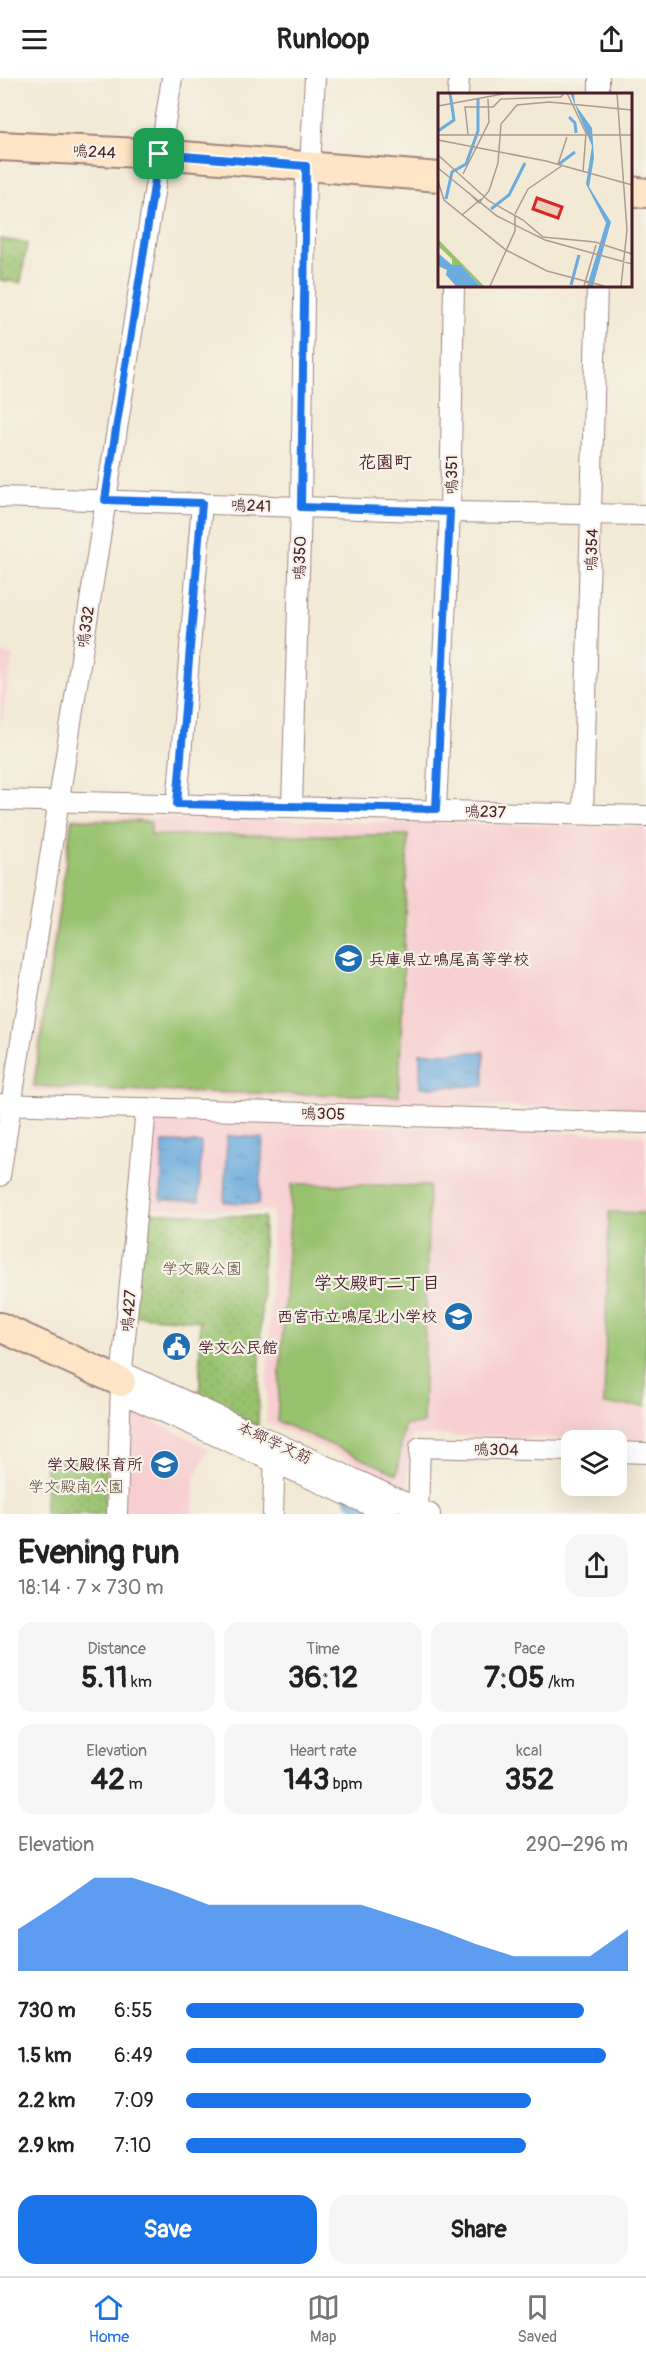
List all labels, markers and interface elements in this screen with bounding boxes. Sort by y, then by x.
icon: menu [18,23,51,56]
text: Runloop [277,23,369,56]
icon: share [595,23,628,56]
inset map [438,93,631,286]
pin [133,128,184,179]
icon: arrive [142,137,175,170]
street label: 鳴244 [72,141,116,163]
district label: 花園町 [358,451,412,474]
street label: 鳴351 [442,455,462,495]
street label: 鳴241 [230,495,272,517]
street label: 鳴354 [581,528,603,572]
street label: 鳴350 [289,535,311,581]
street label: 鳴332 [73,604,99,650]
street label: 鳴237 [464,801,507,823]
school or university icon: 兵庫県立鳴尾高等学校 [332,943,364,975]
place label: 兵庫県立鳴尾高等学校 [369,950,529,970]
street label: 鳴305 [300,1103,346,1125]
park label: 学文殿公園 [162,1259,242,1279]
district label: 学文殿町二丁目 [314,1272,440,1295]
street label: 鳴427 [117,1288,141,1333]
school or university icon: 西宮市立鳴尾北小学校 [442,1300,474,1332]
place label: 西宮市立鳴尾北小学校 [277,1307,437,1327]
public building icon: 学文公民館 [161,1331,193,1363]
place label: 学文公民館 [198,1338,278,1358]
street label: 本郷学文筋 [234,1417,315,1469]
map controls [561,1430,627,1496]
button: layers [561,1430,627,1496]
street label: 鳴304 [473,1440,519,1460]
school or university icon: 学文殿保育所 [148,1448,180,1480]
place label: 学文殿保育所 [47,1455,143,1475]
park label: 学文殿南公園 [28,1477,124,1497]
text: Evening run [18,1532,179,1573]
button: share [565,1534,628,1597]
text: 18:14 · 7 × 730 m [18,1575,164,1600]
text: Distance [87,1639,146,1659]
text: Time [306,1639,340,1659]
text: Pace [513,1639,545,1659]
text: 5.11 [81,1659,128,1696]
text: 36:12 [288,1659,358,1696]
text: 7:05 [484,1659,545,1696]
text: km [128,1672,152,1692]
text: /km [545,1672,575,1692]
text: Elevation [86,1741,147,1761]
text: Heart rate [289,1741,357,1761]
text: kcal [516,1741,542,1761]
text: 42 [91,1761,125,1798]
text: 143 [284,1761,329,1798]
text: 352 [504,1761,554,1798]
text: m [125,1774,143,1794]
text: bpm [329,1774,362,1794]
text: Elevation [18,1832,94,1857]
text: 290–296 m [526,1832,628,1857]
text: 730 m [18,1998,76,2023]
text: 6:55 [114,1998,153,2023]
text: 1.5 km [18,2043,71,2068]
text: 6:49 [114,2043,153,2068]
text: 2.2 km [18,2088,75,2113]
text: 7:09 [114,2088,154,2113]
text: 2.9 km [18,2133,74,2158]
text: 7:10 [114,2133,151,2158]
button: Save [18,2195,317,2264]
button: Share [329,2195,628,2264]
tab: Home [89,2291,129,2347]
tab: Map [307,2291,340,2347]
tab: Saved [517,2291,557,2347]

